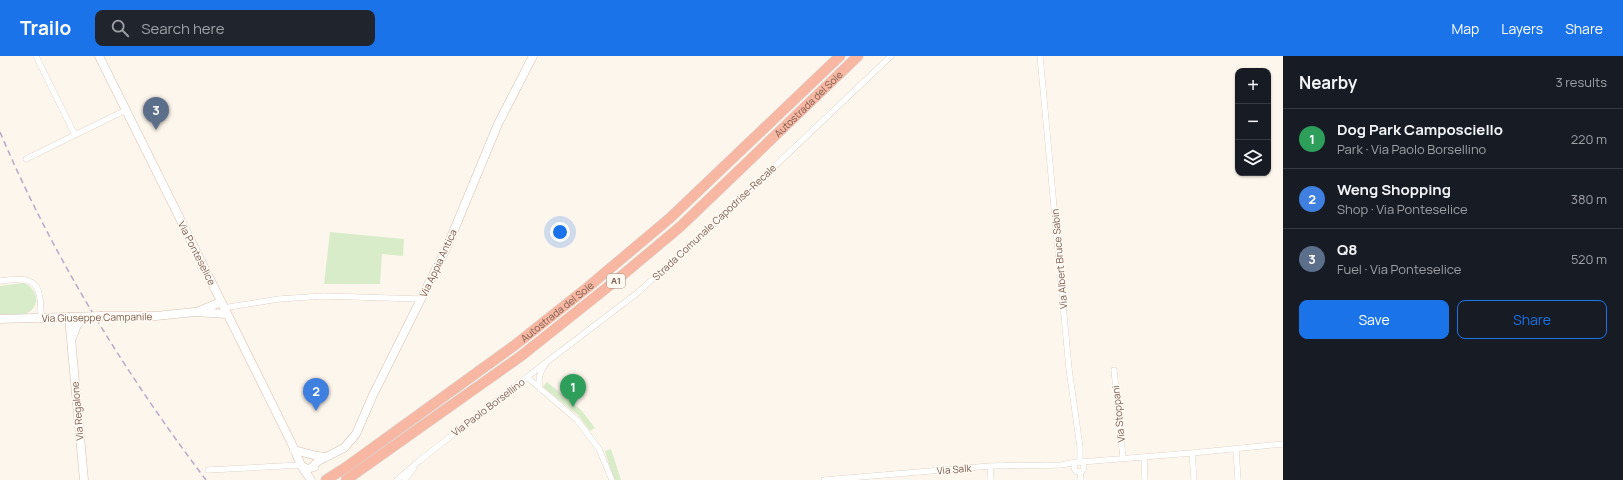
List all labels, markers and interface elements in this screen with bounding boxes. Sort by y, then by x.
search box [95,10,375,46]
text: Trailo [20,15,71,41]
icon: search [109,17,131,39]
text: Search here [141,18,225,39]
text: Map [1451,19,1479,38]
text: Layers [1501,19,1543,38]
text: Share [1565,19,1603,38]
street label: Autostrada del Sole [771,67,846,140]
map controls [1235,68,1271,176]
button: + [1235,68,1271,104]
text: Nearby [1299,71,1357,94]
text: 3 results [1555,73,1607,91]
pin: 3 [143,97,169,130]
button: − [1235,104,1271,140]
text: Dog Park Camposciello [1337,119,1503,140]
text: 1 [1309,130,1315,148]
text: 220 m [1571,130,1607,148]
button: layers [1235,140,1271,176]
text: Park · Via Paolo Borsellino [1337,140,1486,158]
street label: Strada Comunale Capodrise-Recale [649,161,779,283]
text: Weng Shopping [1337,179,1451,200]
text: 2 [1308,190,1316,208]
text: 380 m [1571,190,1607,208]
text: Shop · Via Ponteselice [1337,200,1468,218]
street label: Via Albert Bruce Sabin [1048,208,1070,310]
street label: Via Ponteselice [175,219,219,288]
your location [550,222,570,242]
street label: Via Appia Antica [416,227,460,299]
text: Q8 [1337,239,1357,260]
text: 3 [1308,250,1316,268]
text: 520 m [1571,250,1607,268]
text: Fuel · Via Ponteselice [1337,260,1461,278]
road number: A1 [607,274,625,288]
street label: Autostrada del Sole [517,278,597,345]
button: Save [1299,300,1449,339]
button: Share [1457,300,1607,339]
street label: Via Giuseppe Campanile [41,309,153,325]
pin: 1 [560,374,586,407]
street label: Via Paolo Borsellino [448,375,528,439]
pin: 2 [303,378,329,411]
street label: Via Regalone [67,381,87,441]
street label: Via Stoppani [1108,385,1128,443]
street label: Via Salk [936,460,973,477]

